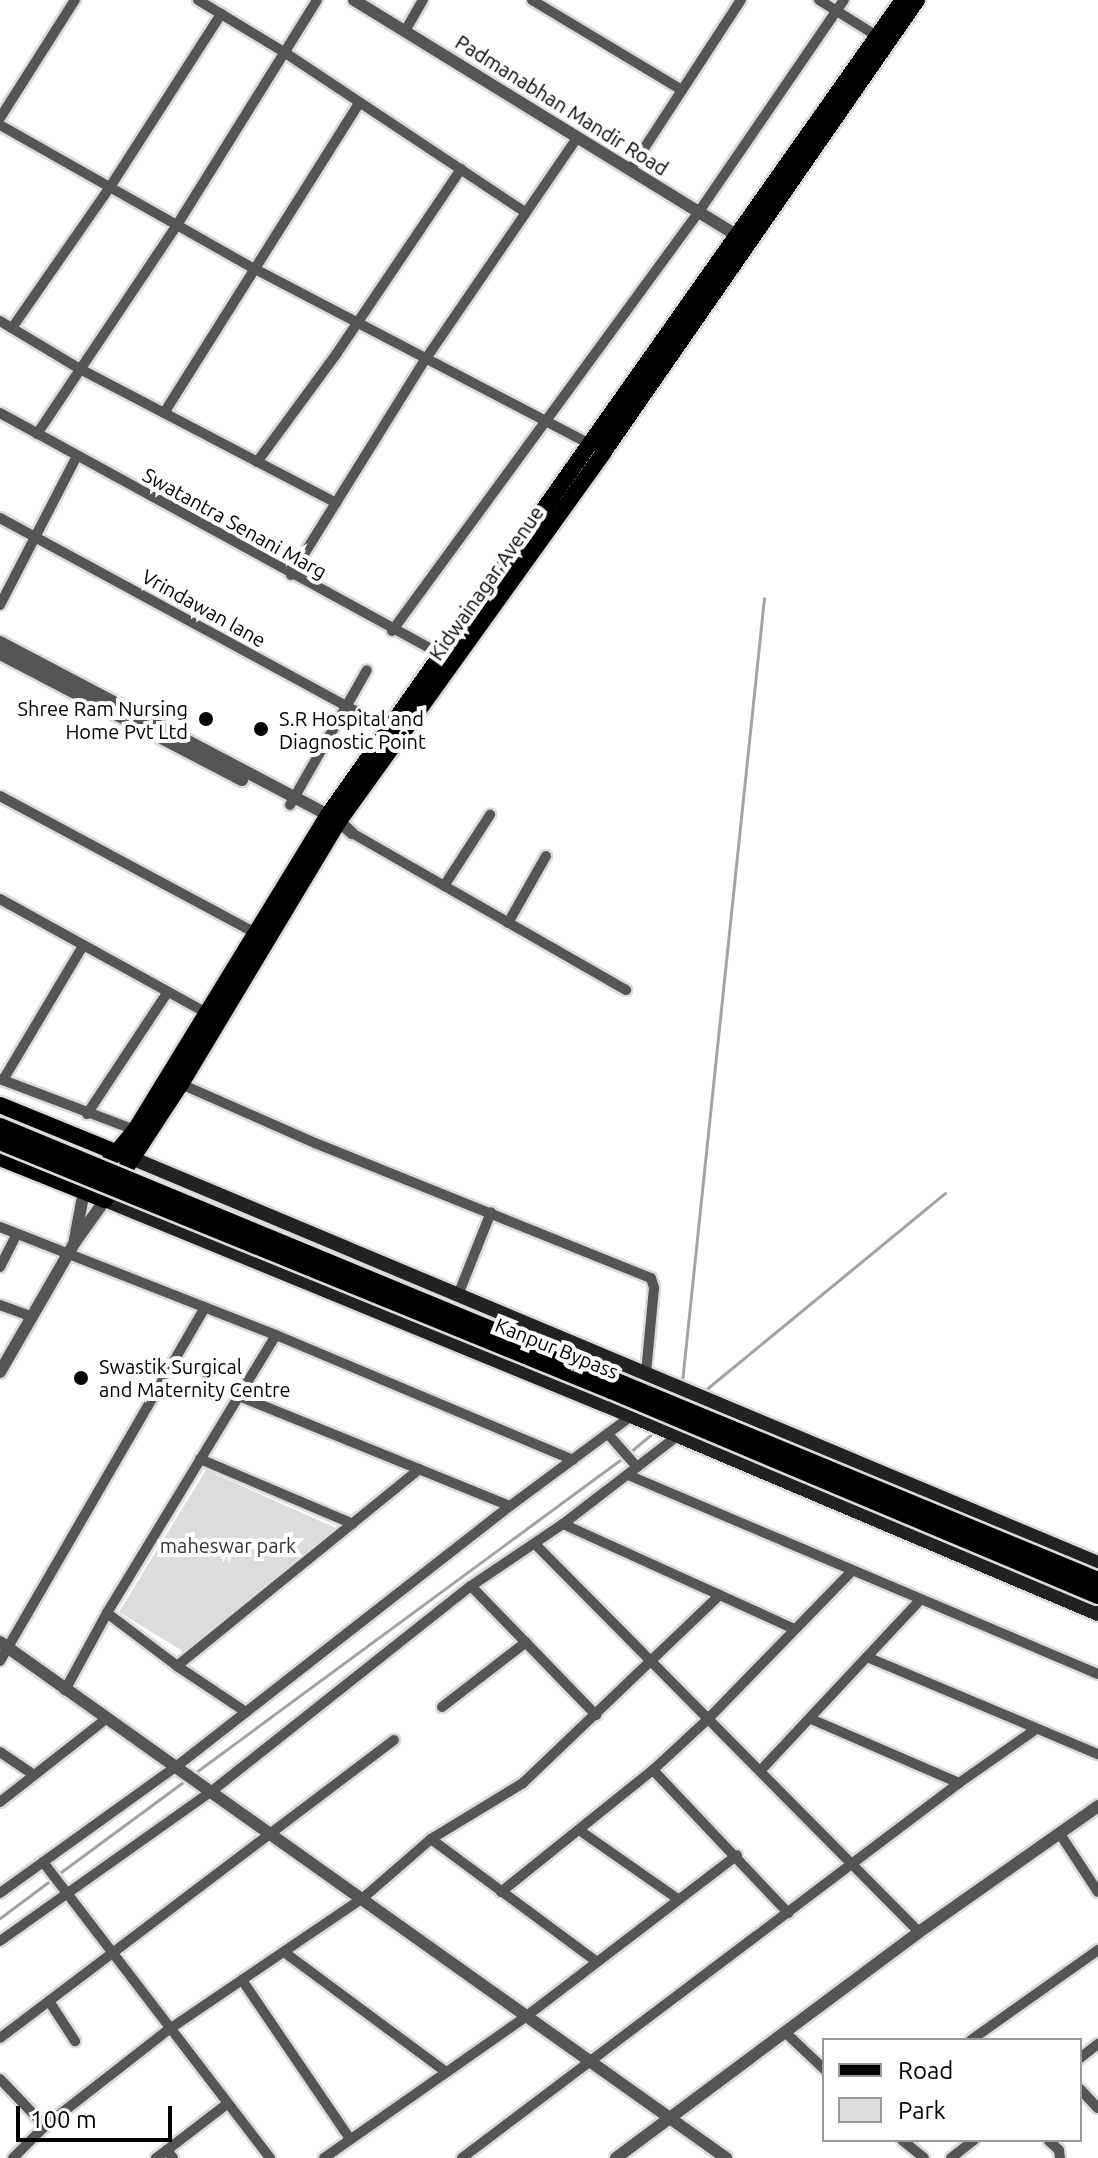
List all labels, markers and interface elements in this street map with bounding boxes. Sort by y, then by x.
street label: Padmanabhan Mandir Road [451,30,673,180]
street label: Swatantra Senani Marg [139,462,331,584]
street label: Kidwainagar Avenue [424,501,548,665]
street label: Vrindawan lane [138,564,270,652]
place label: Shree Ram Nursing Home Pvt Ltd [18,696,188,743]
place label: S.R Hospital and Diagnostic Point [279,706,426,753]
marker: Shree Ram Nursing Home Pvt Ltd [195,708,217,730]
marker: S.R Hospital and Diagnostic Point [250,718,272,740]
street label: Kanpur Bypass [492,1312,622,1384]
place label: Swastik Surgical and Maternity Centre [99,1354,291,1401]
marker: Swastik Surgical and Maternity Centre [70,1367,92,1389]
park label: maheswar park [160,1533,296,1557]
legend [822,2038,1082,2142]
text: Road [898,2057,953,2084]
scale bar [20,2090,176,2140]
text: Park [898,2097,946,2124]
text: 100 m [30,2106,97,2133]

